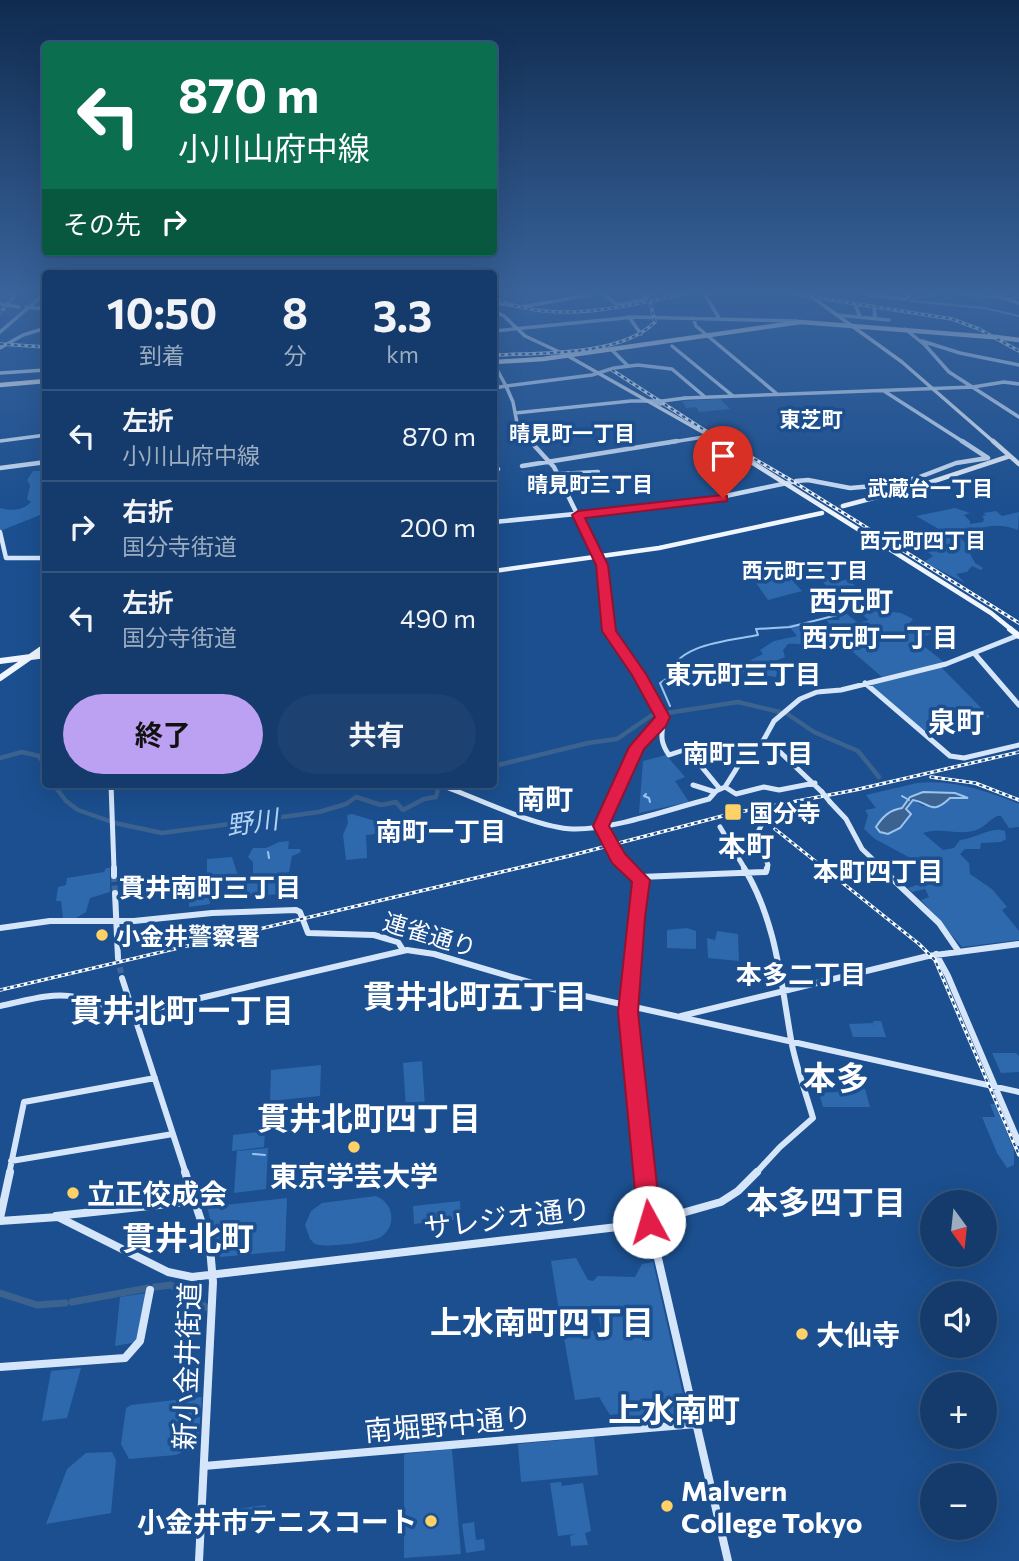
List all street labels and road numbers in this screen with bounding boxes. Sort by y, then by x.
street label: 連雀通り [380,906,480,962]
street label: サレジオ通り [422,1190,592,1244]
street label: 新小金井街道 [166,1281,206,1451]
street label: 南堀野中通り [363,1399,533,1447]

